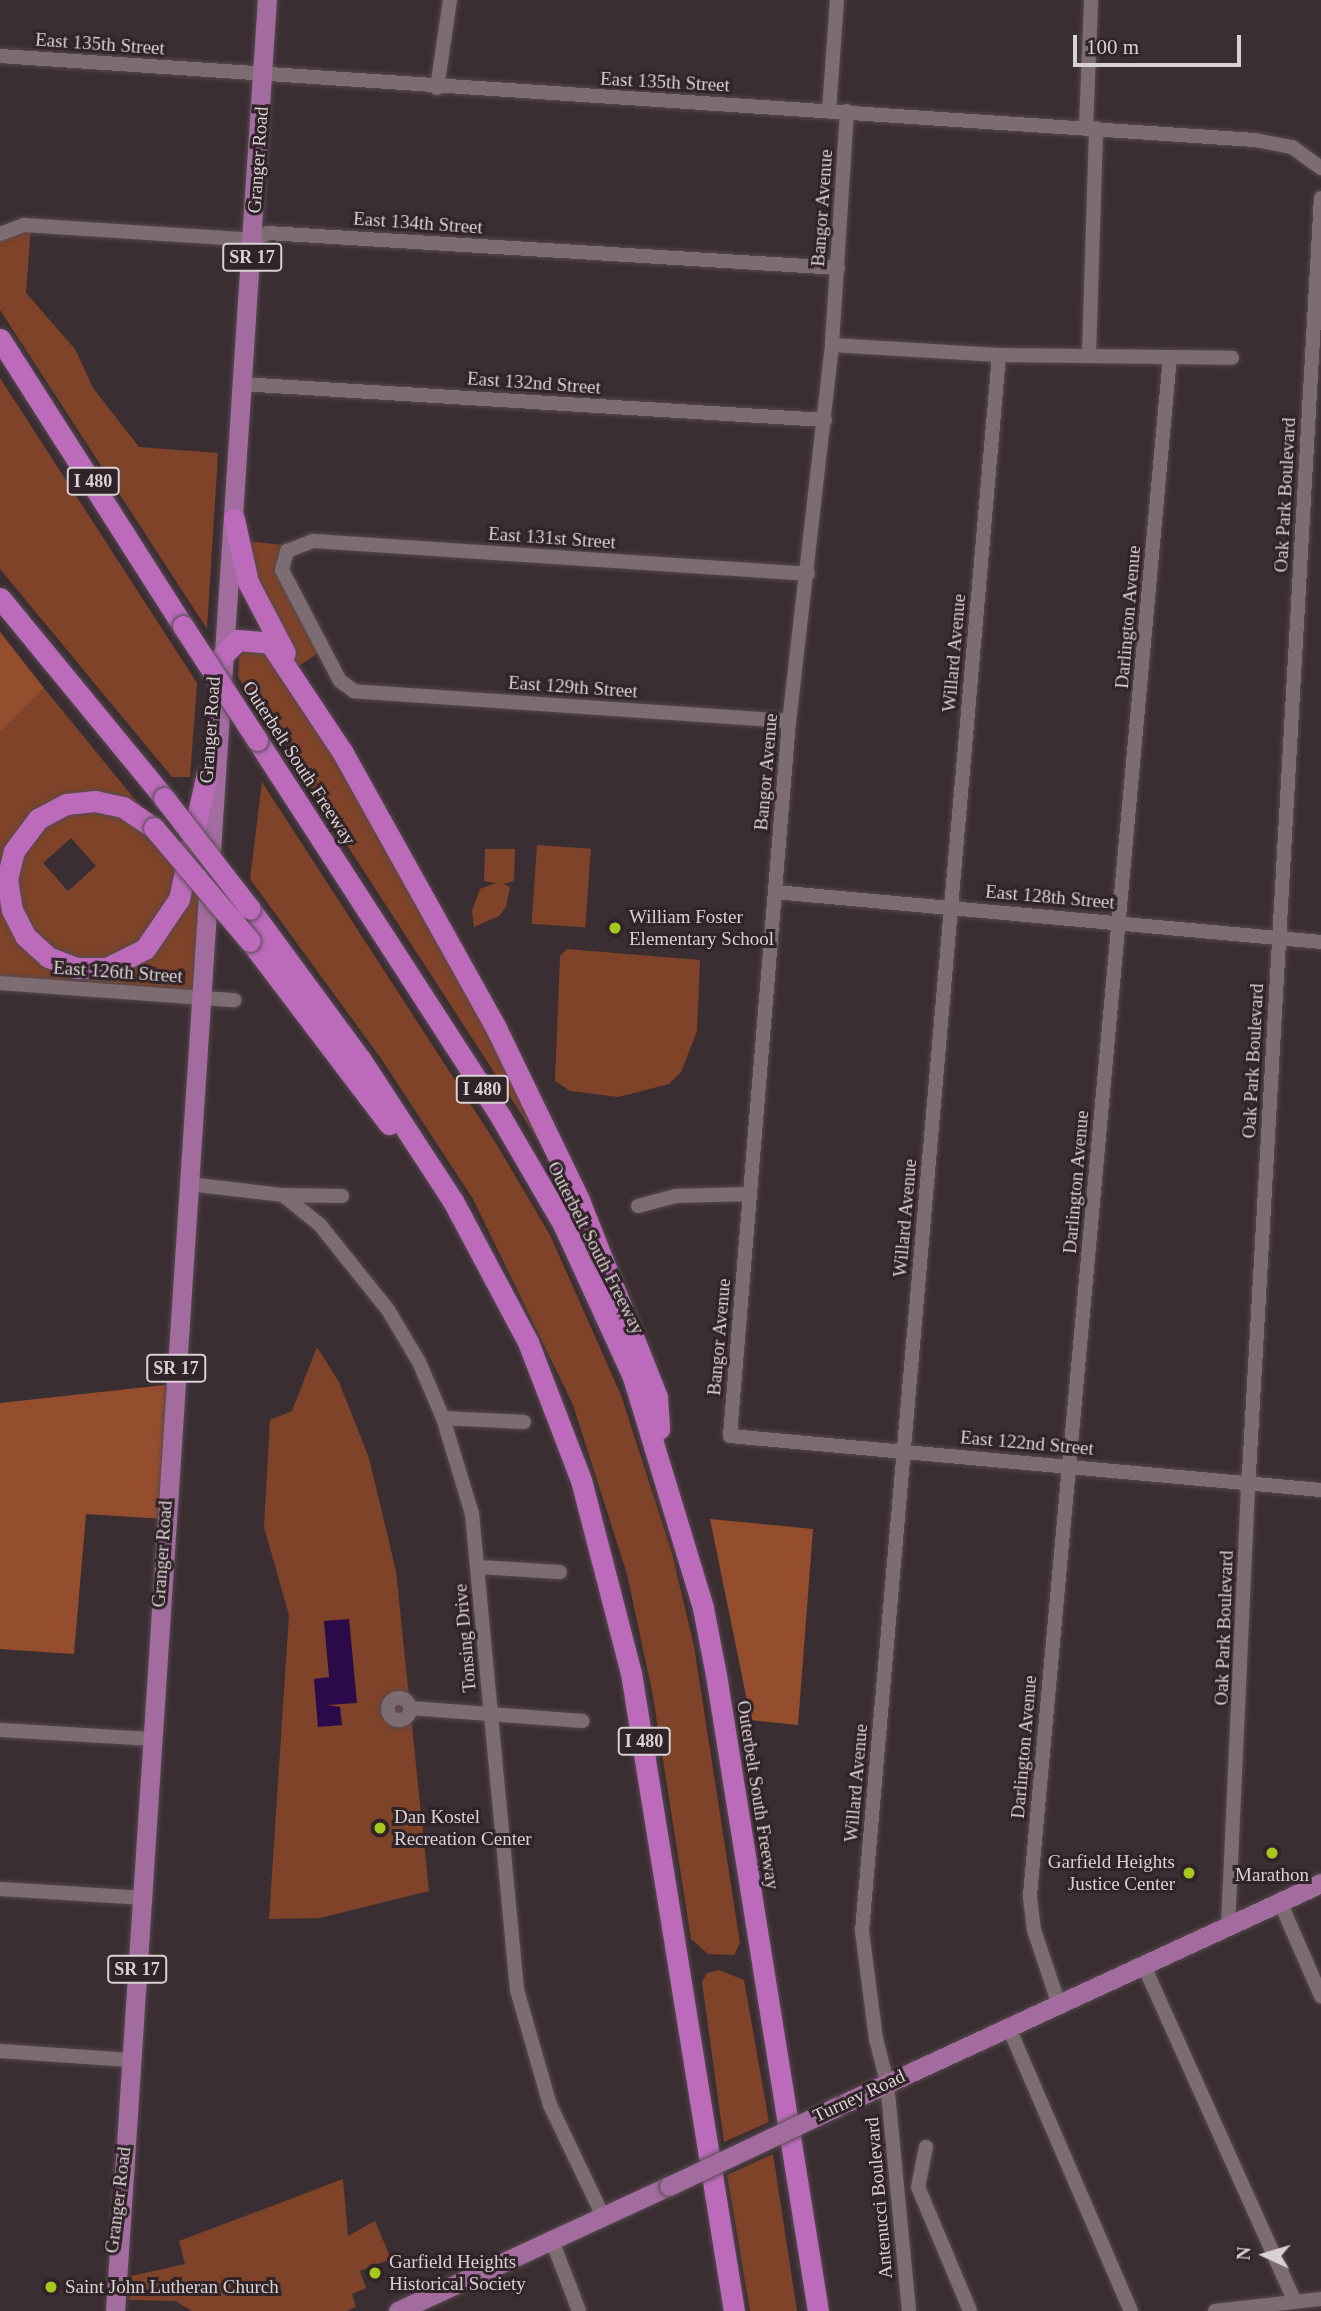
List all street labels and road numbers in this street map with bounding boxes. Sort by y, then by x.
street label: East 135th Street [34,28,166,60]
street label: East 135th Street [600,67,730,97]
street label: Granger Road [243,106,273,214]
street label: Bangor Avenue [806,148,838,268]
street label: East 134th Street [352,207,484,239]
road number: SR 17 [220,243,284,272]
street label: East 132nd Street [466,367,602,399]
street label: Oak Park Boulevard [1270,417,1300,573]
road number: I 480 [65,466,121,495]
street label: East 131st Street [488,522,616,554]
street label: Darlington Avenue [1110,544,1146,690]
street label: Willard Avenue [937,592,971,714]
street label: East 129th Street [507,671,639,703]
street label: Granger Road [195,676,225,784]
street label: Outerbelt South Freeway [237,677,361,849]
street label: Bangor Avenue [749,712,783,832]
street label: East 128th Street [984,880,1116,914]
street label: East 126th Street [52,956,184,988]
street label: Oak Park Boulevard [1238,983,1268,1139]
road number: I 480 [454,1074,510,1104]
street label: Darlington Avenue [1058,1109,1094,1255]
street label: Willard Avenue [888,1157,922,1279]
street label: Outerbelt South Freeway [542,1158,650,1338]
street label: Bangor Avenue [702,1277,736,1397]
road number: SR 17 [144,1353,208,1382]
street label: East 122nd Street [959,1426,1095,1460]
street label: Granger Road [147,1500,177,1608]
street label: Oak Park Boulevard [1210,1550,1238,1706]
street label: Tonsing Drive [449,1583,481,1693]
street label: Darlington Avenue [1006,1674,1042,1820]
street label: Outerbelt South Freeway [732,1699,784,1891]
street label: Willard Avenue [839,1722,873,1844]
road number: I 480 [616,1726,672,1756]
road number: SR 17 [106,1954,168,1983]
street label: Turney Road [809,2065,909,2127]
street label: Antenucci Boulevard [861,2116,897,2280]
street label: Granger Road [100,2145,136,2255]

